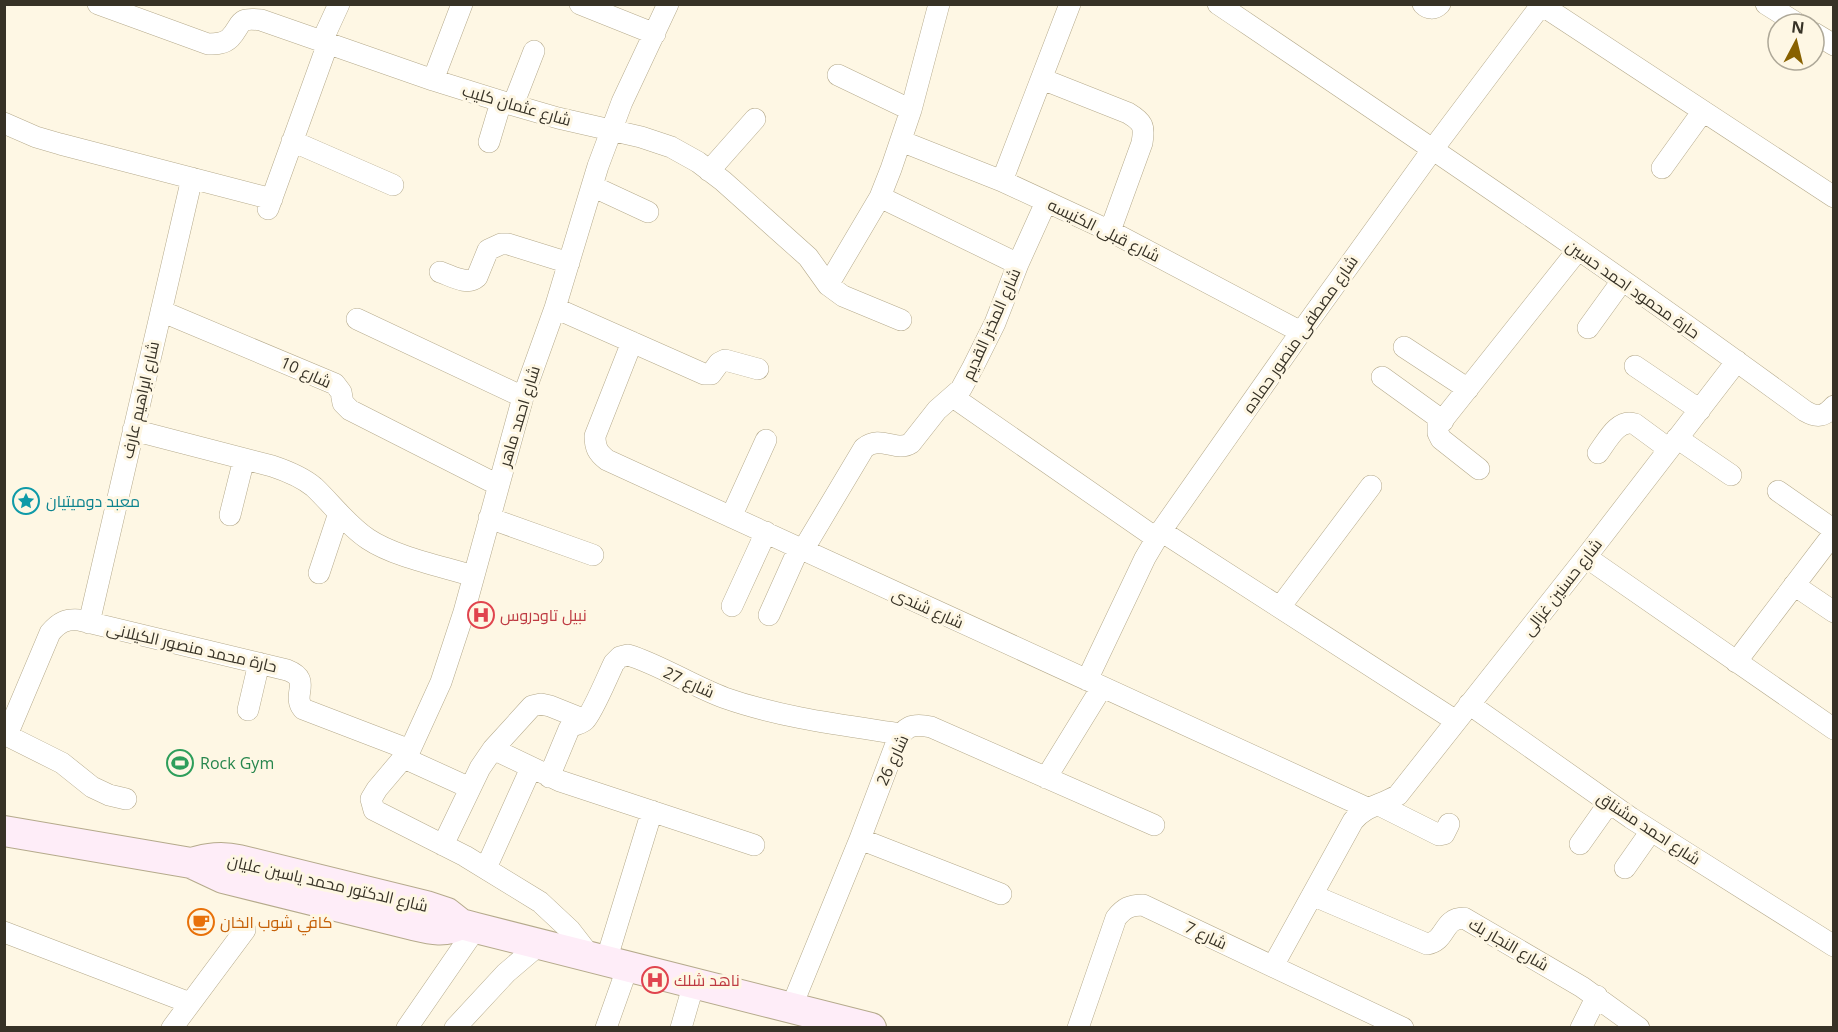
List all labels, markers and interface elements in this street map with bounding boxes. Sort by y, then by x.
north arrow [1766,12,1826,72]
text: N [1790,15,1806,39]
street label: شارع عثمان كليب [460,79,574,132]
street label: شارع قبلى الكنيسه [1044,193,1164,268]
street label: حارة محمود احمد حسين [1562,235,1704,343]
street label: شارع مصطفى منصور حماده [1237,251,1364,418]
street label: شارع المخبز القديم [956,265,1026,384]
street label: شارع ابراهيم عارف [116,339,165,461]
street label: شارع 10 [277,351,335,394]
street label: شارع احمد ماهر [493,363,546,470]
place icon: معبد دوميتيان [11,486,41,516]
place label: معبد دوميتيان [46,490,140,512]
street label: شارع حسنين غزالى [1517,534,1608,641]
street label: شارع شندى [888,582,967,634]
hospital icon: نبيل تاودروس [466,600,496,630]
place label: نبيل تاودروس [500,604,587,626]
street label: حارة محمد منصور الكيلانى [105,617,279,677]
street label: شارع 27 [660,661,718,704]
street label: شارع 26 [871,731,914,789]
sports icon: Rock Gym [165,748,195,778]
place label: Rock Gym [200,752,274,774]
street label: شارع احمد مشناق [1593,786,1705,871]
street label: شارع الدكتور محمد ياسين عليان [225,849,430,918]
cafe icon: كافي شوب الخان [186,907,216,937]
place label: كافي شوب الخان [220,911,333,936]
street label: شارع النجار بك [1465,912,1553,977]
street label: شارع 7 [1181,916,1231,955]
hospital icon: ناهد شلك [640,965,670,995]
place label: ناهد شلك [674,969,740,991]

